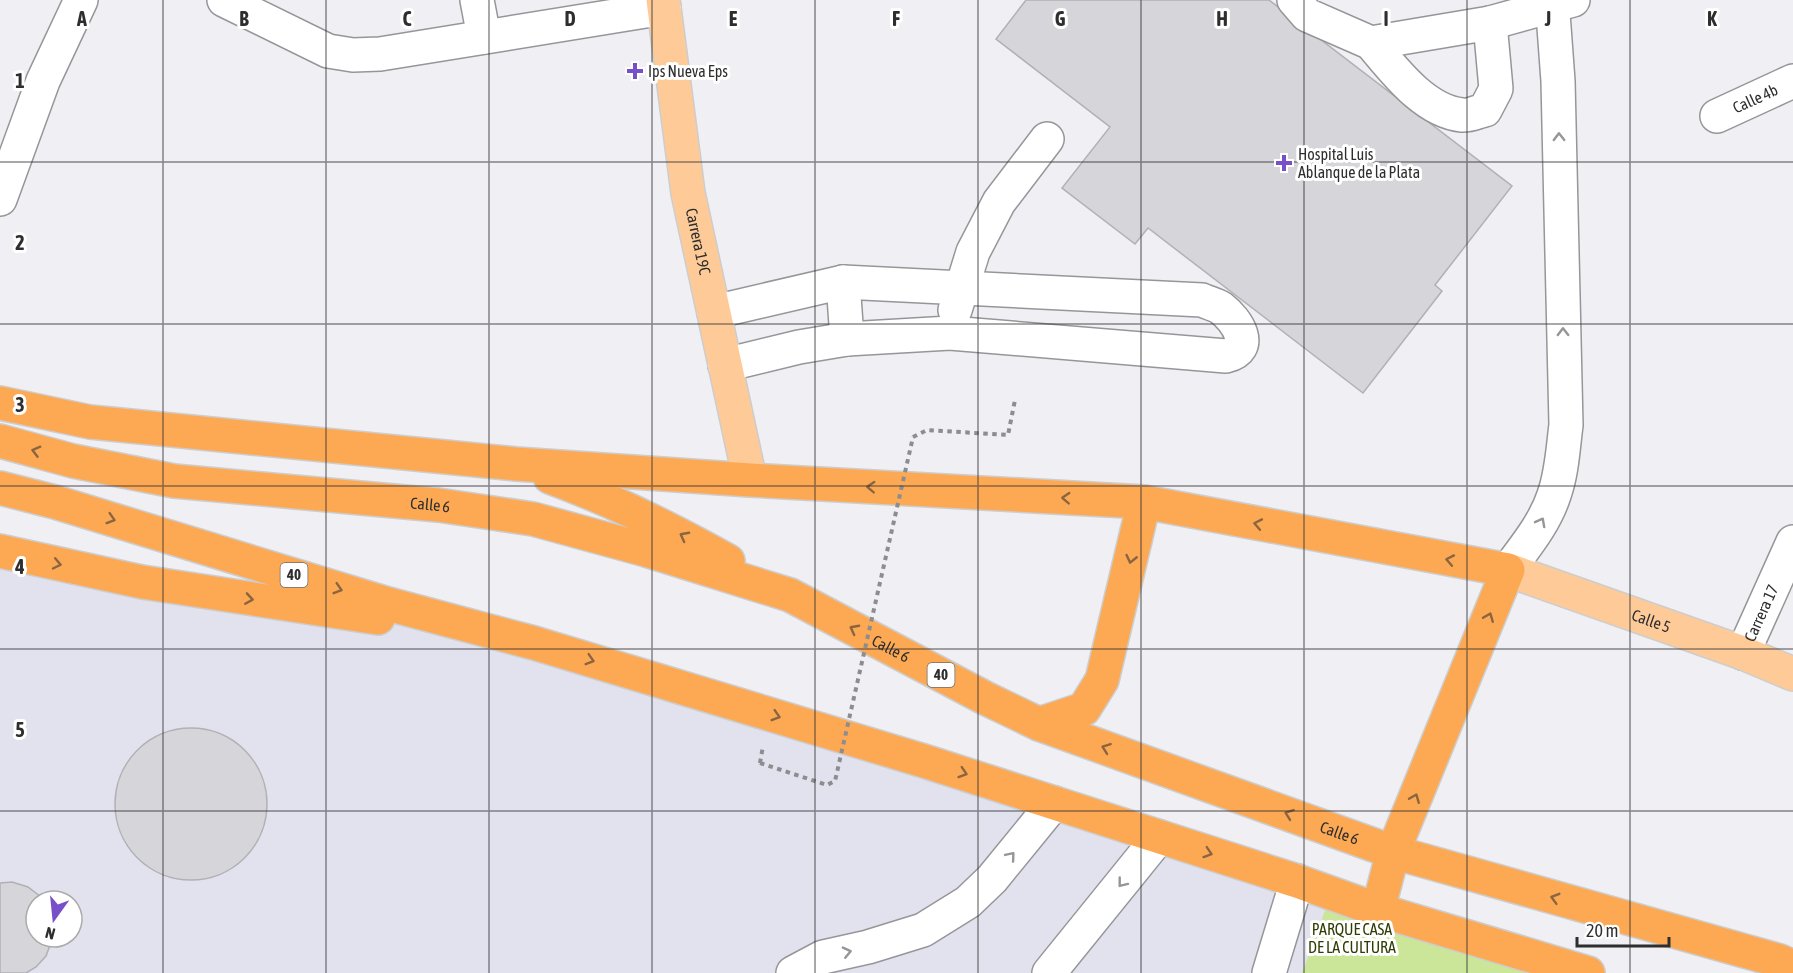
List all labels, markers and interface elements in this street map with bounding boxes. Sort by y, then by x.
text: A [76,7,87,30]
text: B [239,7,249,30]
text: C [403,7,412,30]
text: D [564,7,576,30]
text: E [729,7,738,30]
text: F [892,7,900,30]
text: G [1055,7,1066,30]
text: H [1216,7,1228,30]
text: I [1383,7,1389,30]
text: J [1544,7,1551,30]
text: K [1707,7,1717,30]
marker: Ips Nueva Eps [626,62,644,80]
place label: Ips Nueva Eps [648,62,728,81]
text: 1 [15,69,25,92]
street label: Calle 4b [1730,80,1781,117]
one-way arrow [1553,132,1565,141]
place label: Hospital Luis Ablanque de la Plata [1298,145,1420,182]
marker: Hospital Luis Ablanque de la Plata [1275,154,1293,172]
street label: Carrera 19C [682,206,714,276]
text: 2 [15,231,25,254]
one-way arrow [1557,327,1570,336]
text: 3 [15,393,25,416]
one-way arrow [32,446,42,458]
one-way arrow [866,480,875,493]
one-way arrow [1061,491,1070,504]
street label: Calle 6 [410,494,451,516]
one-way arrow [105,512,116,525]
one-way arrow [1254,518,1263,530]
one-way arrow [1534,518,1545,529]
one-way arrow [680,532,690,543]
one-way arrow [1125,554,1138,564]
one-way arrow [1445,554,1455,567]
text: 4 [14,555,25,578]
one-way arrow [52,556,62,569]
road number: 40 [280,563,308,587]
one-way arrow [332,582,343,594]
street label: Carrera 17 [1740,582,1782,644]
one-way arrow [244,592,254,604]
street label: Calle 5 [1629,605,1673,636]
one-way arrow [1482,612,1494,623]
one-way arrow [850,625,861,636]
street label: Calle 6 [869,631,913,666]
one-way arrow [584,652,594,665]
road number: 40 [928,663,954,687]
one-way arrow [770,709,781,721]
text: 5 [15,718,25,741]
one-way arrow [1101,743,1112,756]
one-way arrow [957,766,967,779]
one-way arrow [1408,793,1420,804]
one-way arrow [1284,809,1295,822]
street label: Calle 6 [1318,817,1362,848]
one-way arrow [1202,846,1213,858]
one-way arrow [1004,852,1015,863]
one-way arrow [1119,876,1130,887]
north arrow [24,889,84,949]
one-way arrow [1551,893,1561,905]
scale bar [1577,910,1668,948]
park label: PARQUE CASA DE LA CULTURA [1308,920,1396,956]
text: 20 m [1586,920,1618,941]
text: N [43,924,57,943]
one-way arrow [842,946,852,959]

